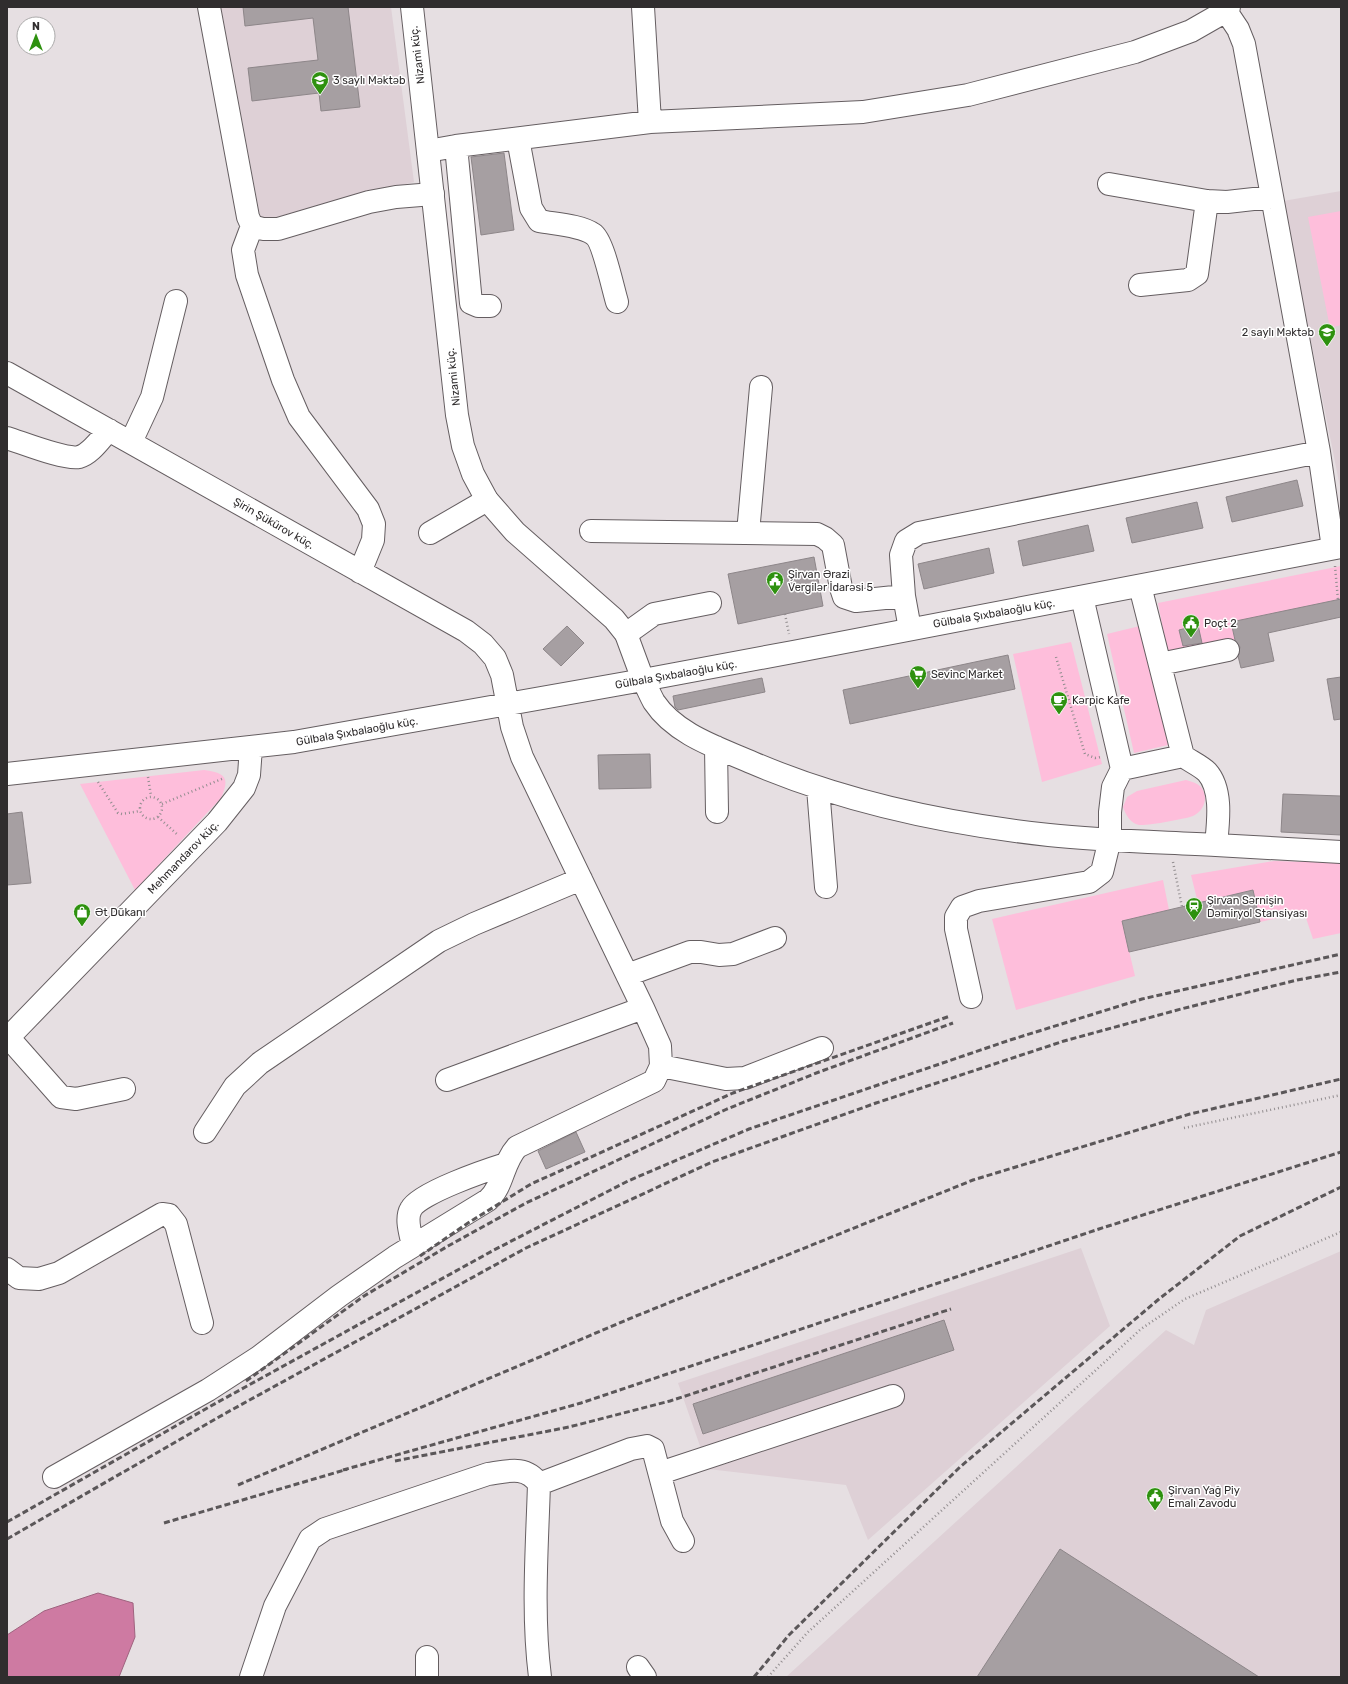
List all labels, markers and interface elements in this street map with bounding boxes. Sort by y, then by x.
north arrow [16,16,56,56]
text: N [32,20,40,33]
street label: Nizami küç. [407,25,427,85]
school or university icon: 3 saylı Məktəb [310,70,330,95]
place label: 3 saylı Məktəb [333,74,405,87]
school or university icon: 2 saylı Məktəb [1317,322,1337,347]
place label: 2 saylı Məktəb [1242,326,1314,339]
street label: Nizami küç. [444,347,463,407]
street label: Şirin Şükürov küç. [231,495,317,552]
place label: Şirvan Ərazi Vergilər İdarəsi 5 [788,568,873,594]
public building icon: Şirvan Ərazi Vergilər İdarəsi 5 [765,570,785,595]
street label: Gülbala Şıxbalaoğlu küç. [932,596,1056,631]
public building icon: Poçt 2 [1181,613,1201,638]
place label: Poçt 2 [1204,617,1237,630]
street label: Gülbala Şıxbalaoğlu küç. [614,657,738,692]
supermarket icon: Sevinc Market [908,664,928,689]
place label: Sevinc Market [931,668,1004,681]
cafe icon: Kərpic Kafe [1049,690,1069,715]
place label: Kərpic Kafe [1072,694,1130,707]
street label: Gülbala Şıxbalaoğlu küç. [295,714,419,749]
street label: Mehmandarov küç. [145,818,222,897]
place label: Şirvan Sərnişin Dəmiryol Stansiyası [1207,894,1307,920]
station icon: Şirvan Sərnişin Dəmiryol Stansiyası [1184,896,1204,921]
shop icon: Ət Dükanı [72,902,92,927]
place label: Ət Dükanı [95,906,145,919]
place label: Şirvan Yağ Piy Emalı Zavodu [1168,1484,1240,1510]
public building icon: Şirvan Yağ Piy Emalı Zavodu [1145,1486,1165,1511]

